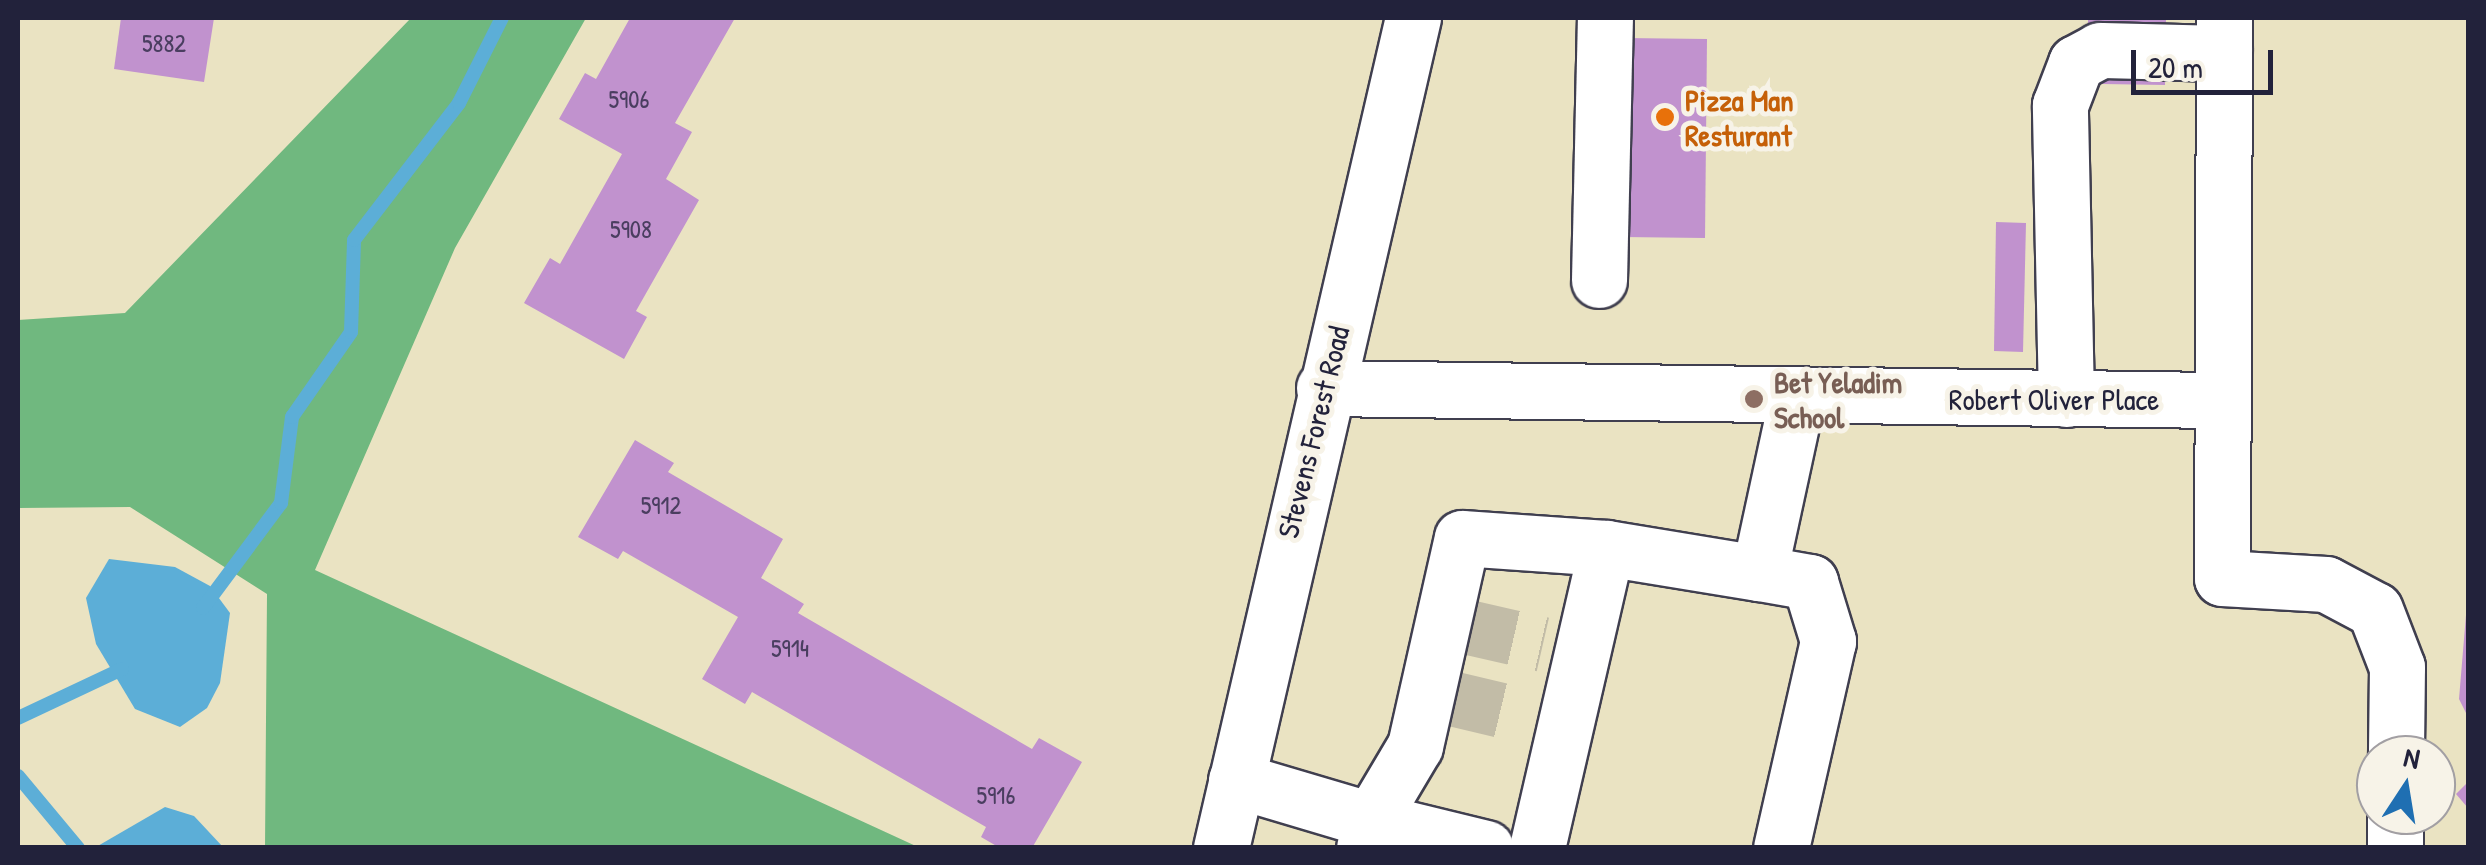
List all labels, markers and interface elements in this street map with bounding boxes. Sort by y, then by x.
house number: 5882 [142,28,186,58]
scale bar [2136,30,2278,92]
text: 20 m [2148,47,2203,87]
place label: Pizza Man Resturant [1685,82,1794,152]
house number: 5906 [609,84,649,114]
marker: Pizza Man Resturant [1654,106,1676,128]
house number: 5908 [610,214,652,244]
street label: Stevens Forest Road [1269,322,1357,542]
place label: Bet Yeladim School [1774,364,1902,434]
street label: Robert Oliver Place [1949,381,2159,417]
marker: Bet Yeladim School [1743,388,1765,410]
house number: 5912 [641,490,681,520]
house number: 5914 [771,633,809,663]
north arrow [2356,735,2456,835]
text: N [2401,737,2423,778]
house number: 5916 [977,780,1015,810]

